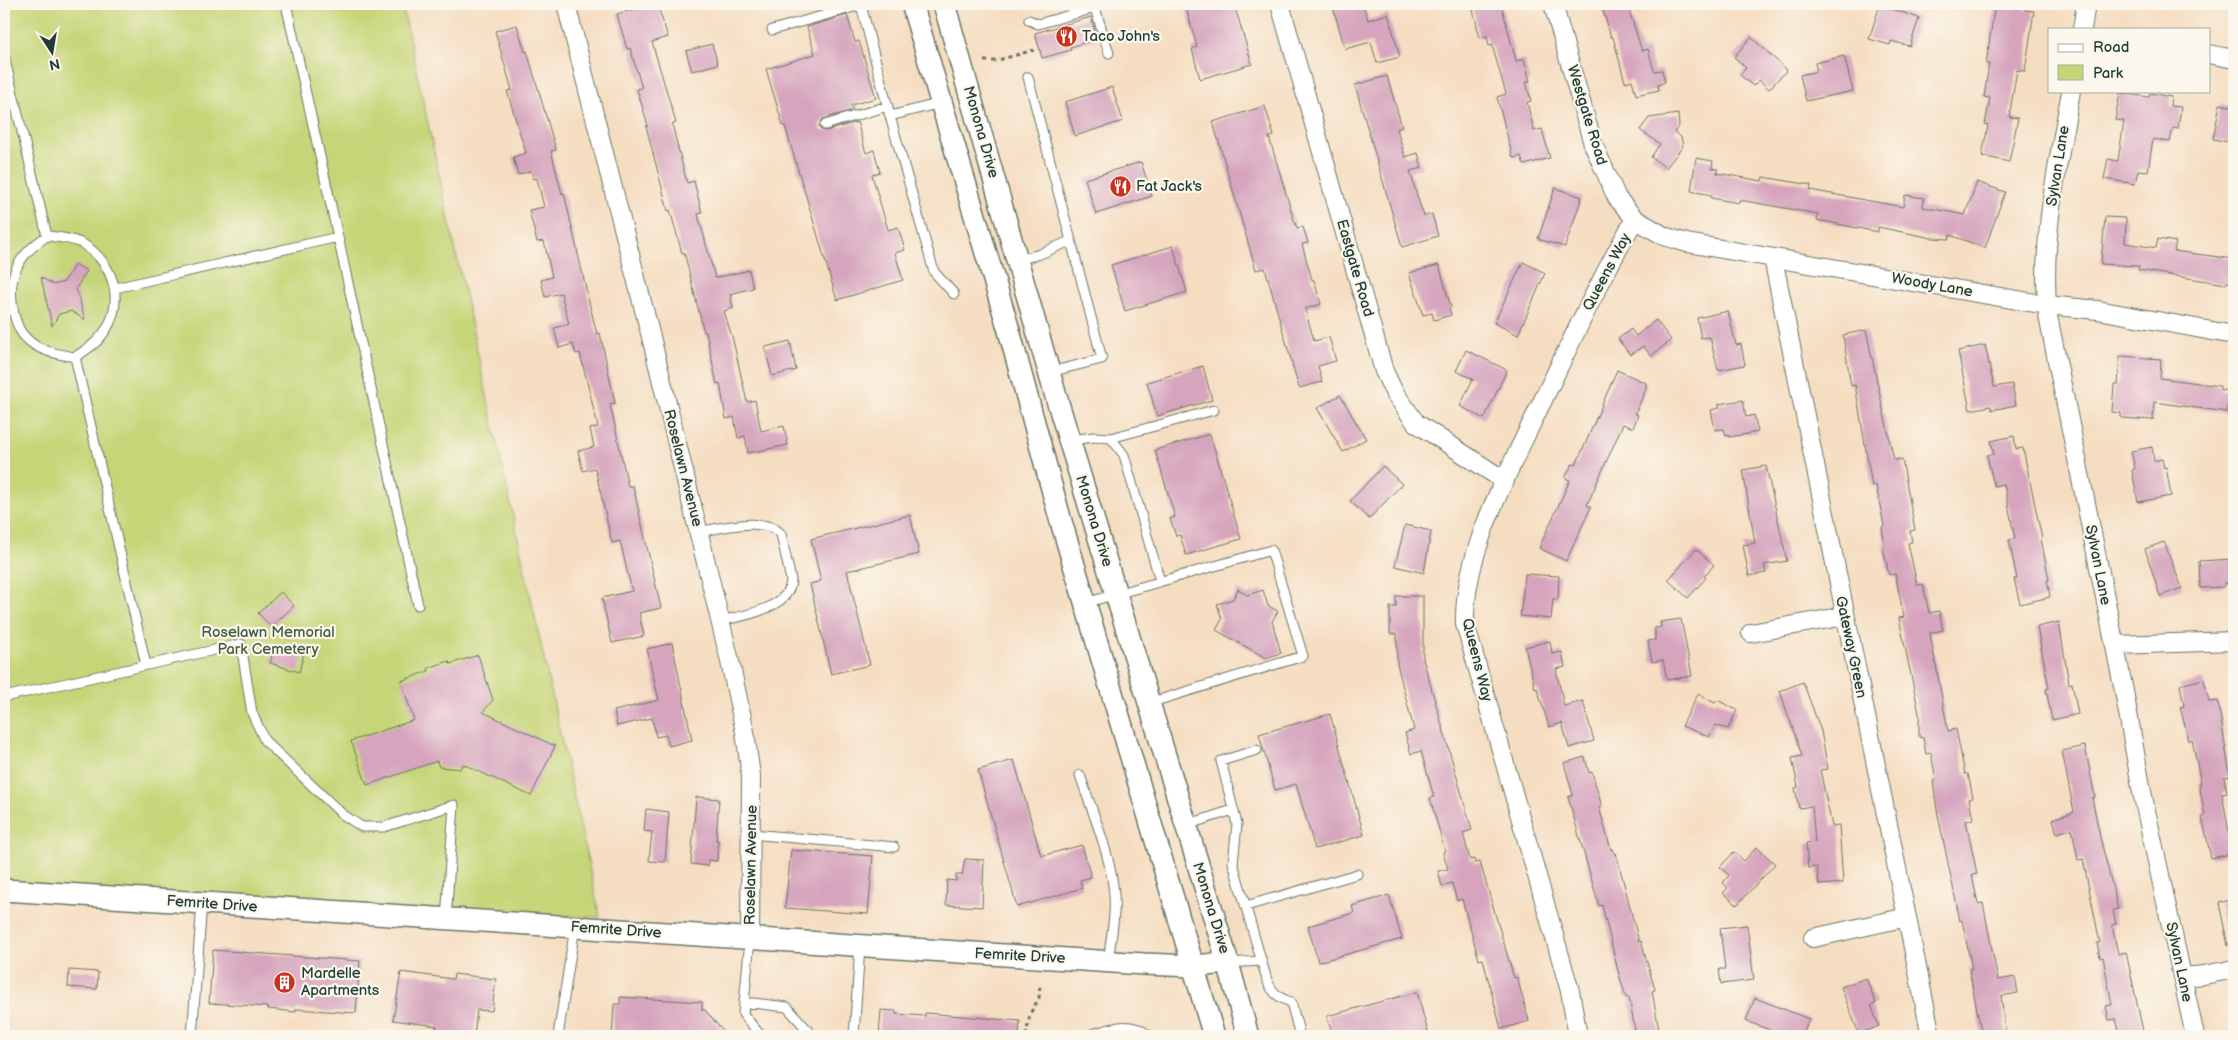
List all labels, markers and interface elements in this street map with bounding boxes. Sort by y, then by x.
restaurant icon: Taco John's [1054,24,1078,48]
place label: Taco John's [1082,27,1161,46]
north arrow [28,28,78,78]
legend [2048,28,2210,92]
text: Road [2093,38,2129,57]
text: N [48,55,62,74]
street label: Westgate Road [1563,63,1611,167]
text: Park [2093,64,2124,83]
street label: Monona Drive [959,84,1003,180]
street label: Sylvan Lane [2042,124,2074,208]
restaurant icon: Fat Jack's [1108,174,1132,198]
place label: Fat Jack's [1136,177,1203,196]
street label: Eastgate Road [1332,217,1378,319]
street label: Queens Way [1579,230,1636,314]
street label: Woody Lane [1890,268,1974,302]
street label: Roselawn Avenue [659,407,707,529]
street label: Monona Drive [1071,473,1117,569]
street label: Sylvan Lane [2081,523,2115,607]
street label: Gateway Green [1831,594,1871,700]
street label: Queens Way [1457,616,1497,704]
park label: Roselawn Memorial Park Cemetery [201,623,335,659]
street label: Roselawn Avenue [740,805,762,925]
street label: Monona Drive [1188,860,1234,956]
street label: Femrite Drive [166,891,258,917]
street label: Femrite Drive [570,917,662,943]
street label: Sylvan Lane [2161,920,2197,1004]
street label: Femrite Drive [974,944,1066,968]
place label: Mardelle Apartments [301,964,380,1000]
building icon: Mardelle Apartments [273,970,297,994]

